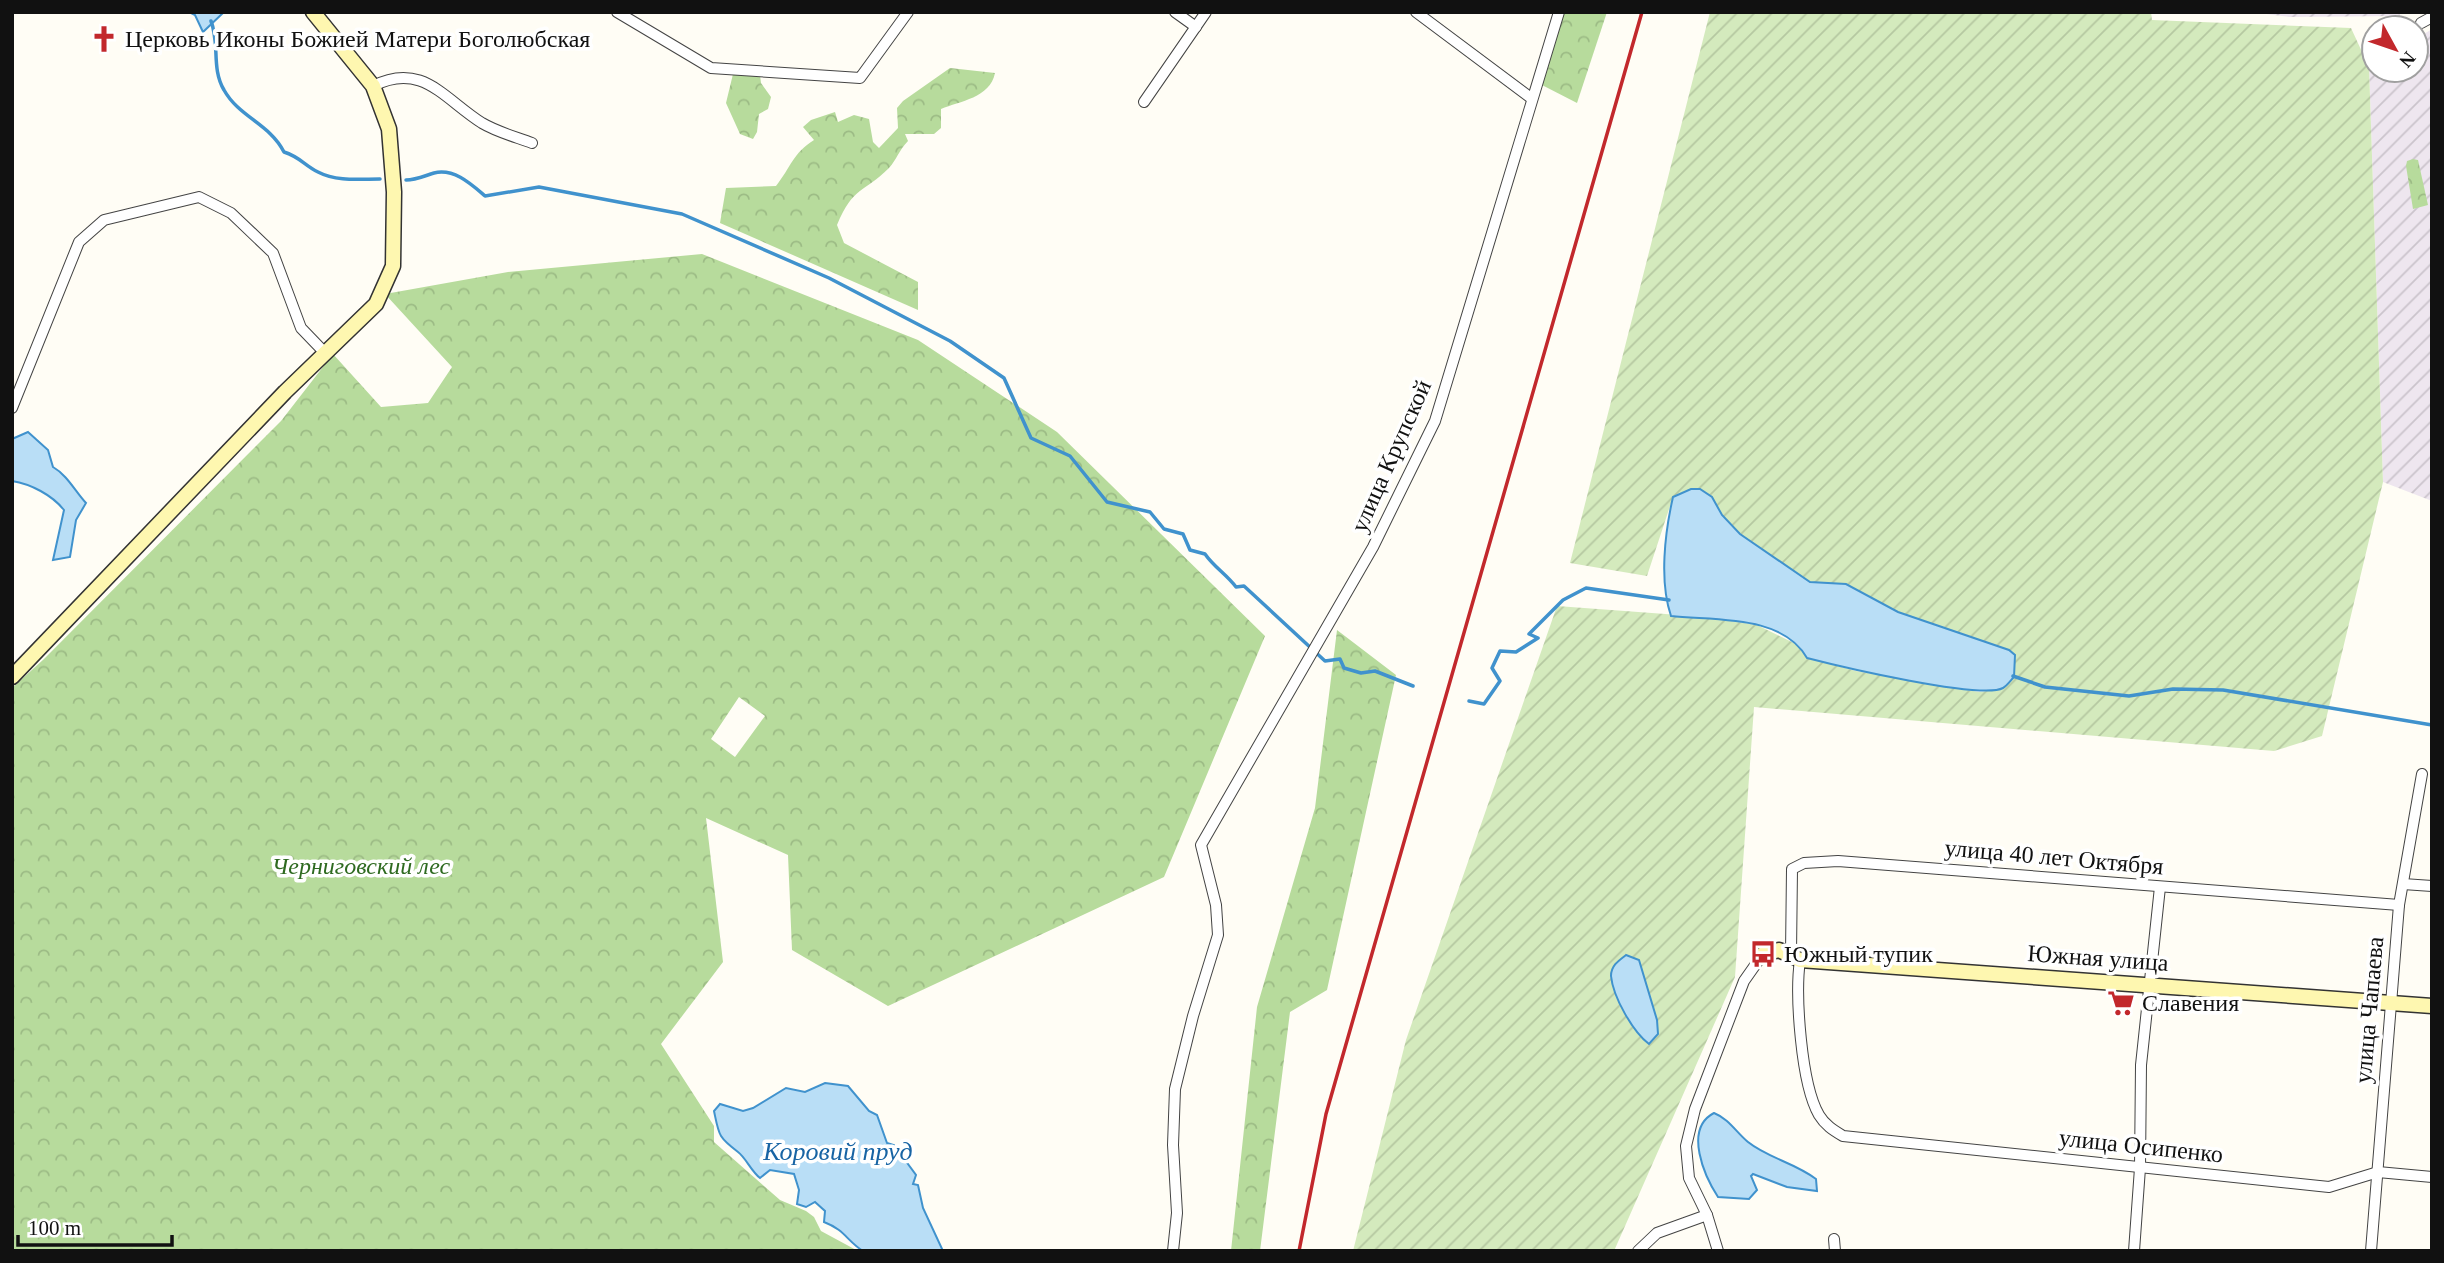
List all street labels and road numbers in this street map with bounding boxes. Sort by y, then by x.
street label: улица Крупской [1346,376,1436,536]
street label: улица 40 лет Октября [1944,834,2164,880]
street label: улица Чапаева [2350,935,2388,1084]
street label: Южная улица [2027,940,2170,976]
street label: улица Осипенко [2058,1124,2224,1168]

